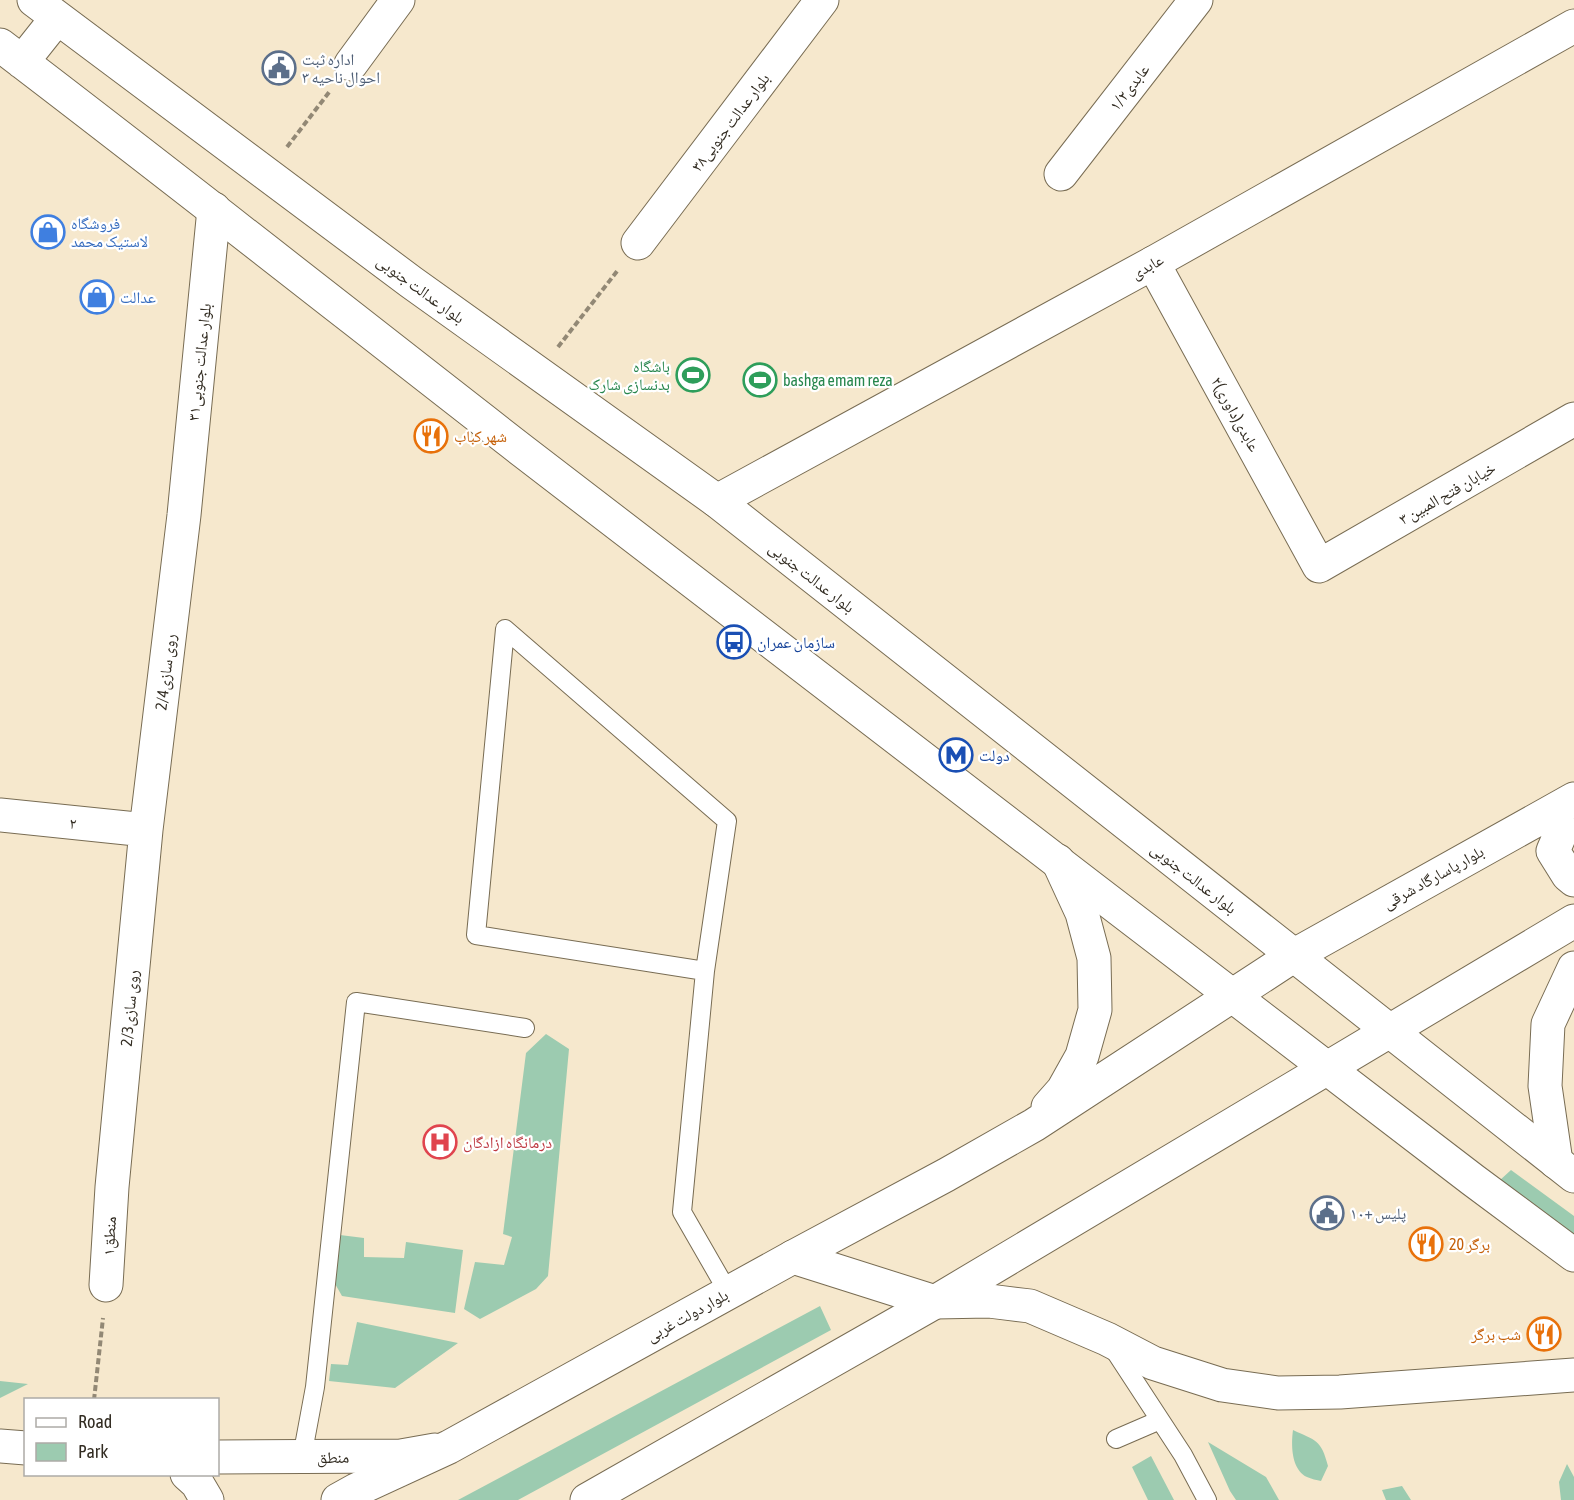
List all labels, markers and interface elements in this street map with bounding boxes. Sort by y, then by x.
public building icon: اداره ثبت احوال ناحیه ۳ [261,50,297,86]
place label: اداره ثبت احوال ناحیه ۳ [302,50,380,88]
street label: عابدی۱/۲ [1105,60,1154,115]
street label: بلوار عدالت جنوبی۳۸ [687,69,774,176]
shop icon: فروشگاه لاستیک محمد [30,214,66,250]
place label: فروشگاه لاستیک محمد [71,214,148,250]
street label: عابدی [1128,250,1167,284]
street label: بلوار عدالت جنوبی [373,251,468,328]
shop icon: عدالت [79,279,115,315]
place label: عدالت [120,288,156,306]
street label: بلوار عدالت جنوبی۳۱ [184,302,216,422]
place label: باشگاه بدنسازی شارک [588,357,670,395]
sports icon: باشگاه بدنسازی شارک [675,357,711,393]
sports icon: bashga emam reza [742,362,778,398]
place label: bashga emam reza [783,371,893,390]
street label: ۲عابدی(داوری) [1206,373,1264,456]
restaurant icon: شهر کباب [413,418,449,454]
place label: شهر کباب [454,427,507,446]
street label: خیابان فتح المبین ۳ [1396,458,1499,530]
street label: بلوار عدالت جنوبی [764,538,858,618]
bus stop icon: سازمان عمران [716,624,752,660]
street label: روی سازی2/4 [151,633,181,711]
place label: سازمان عمران [757,633,835,653]
metro station icon: دولت [938,737,974,773]
place label: دولت [979,746,1010,765]
street label: ۲ [68,814,78,832]
street label: بلوار عدالت جنوبی [1146,839,1240,919]
street label: بلوار پاسارگاد شرقی [1379,842,1488,914]
street label: روی سازی2/3 [117,969,143,1047]
hospital icon: درمانگاه ازادگان [422,1124,458,1160]
place label: درمانگاه ازادگان [463,1133,552,1153]
public building icon: پلیس +۱۰ [1309,1195,1345,1231]
place label: پلیس +۱۰ [1350,1204,1407,1224]
street label: منطق۱ [99,1216,121,1256]
restaurant icon: برگر 20 [1408,1226,1444,1262]
place label: برگر 20 [1449,1235,1490,1254]
street label: بلوار دولت غربی [643,1285,732,1347]
restaurant icon: شب برگر [1526,1316,1562,1352]
place label: شب برگر [1470,1325,1521,1344]
legend [24,1398,219,1476]
text: Road [78,1411,112,1432]
text: Park [78,1441,108,1462]
street label: منطق [317,1448,349,1468]

